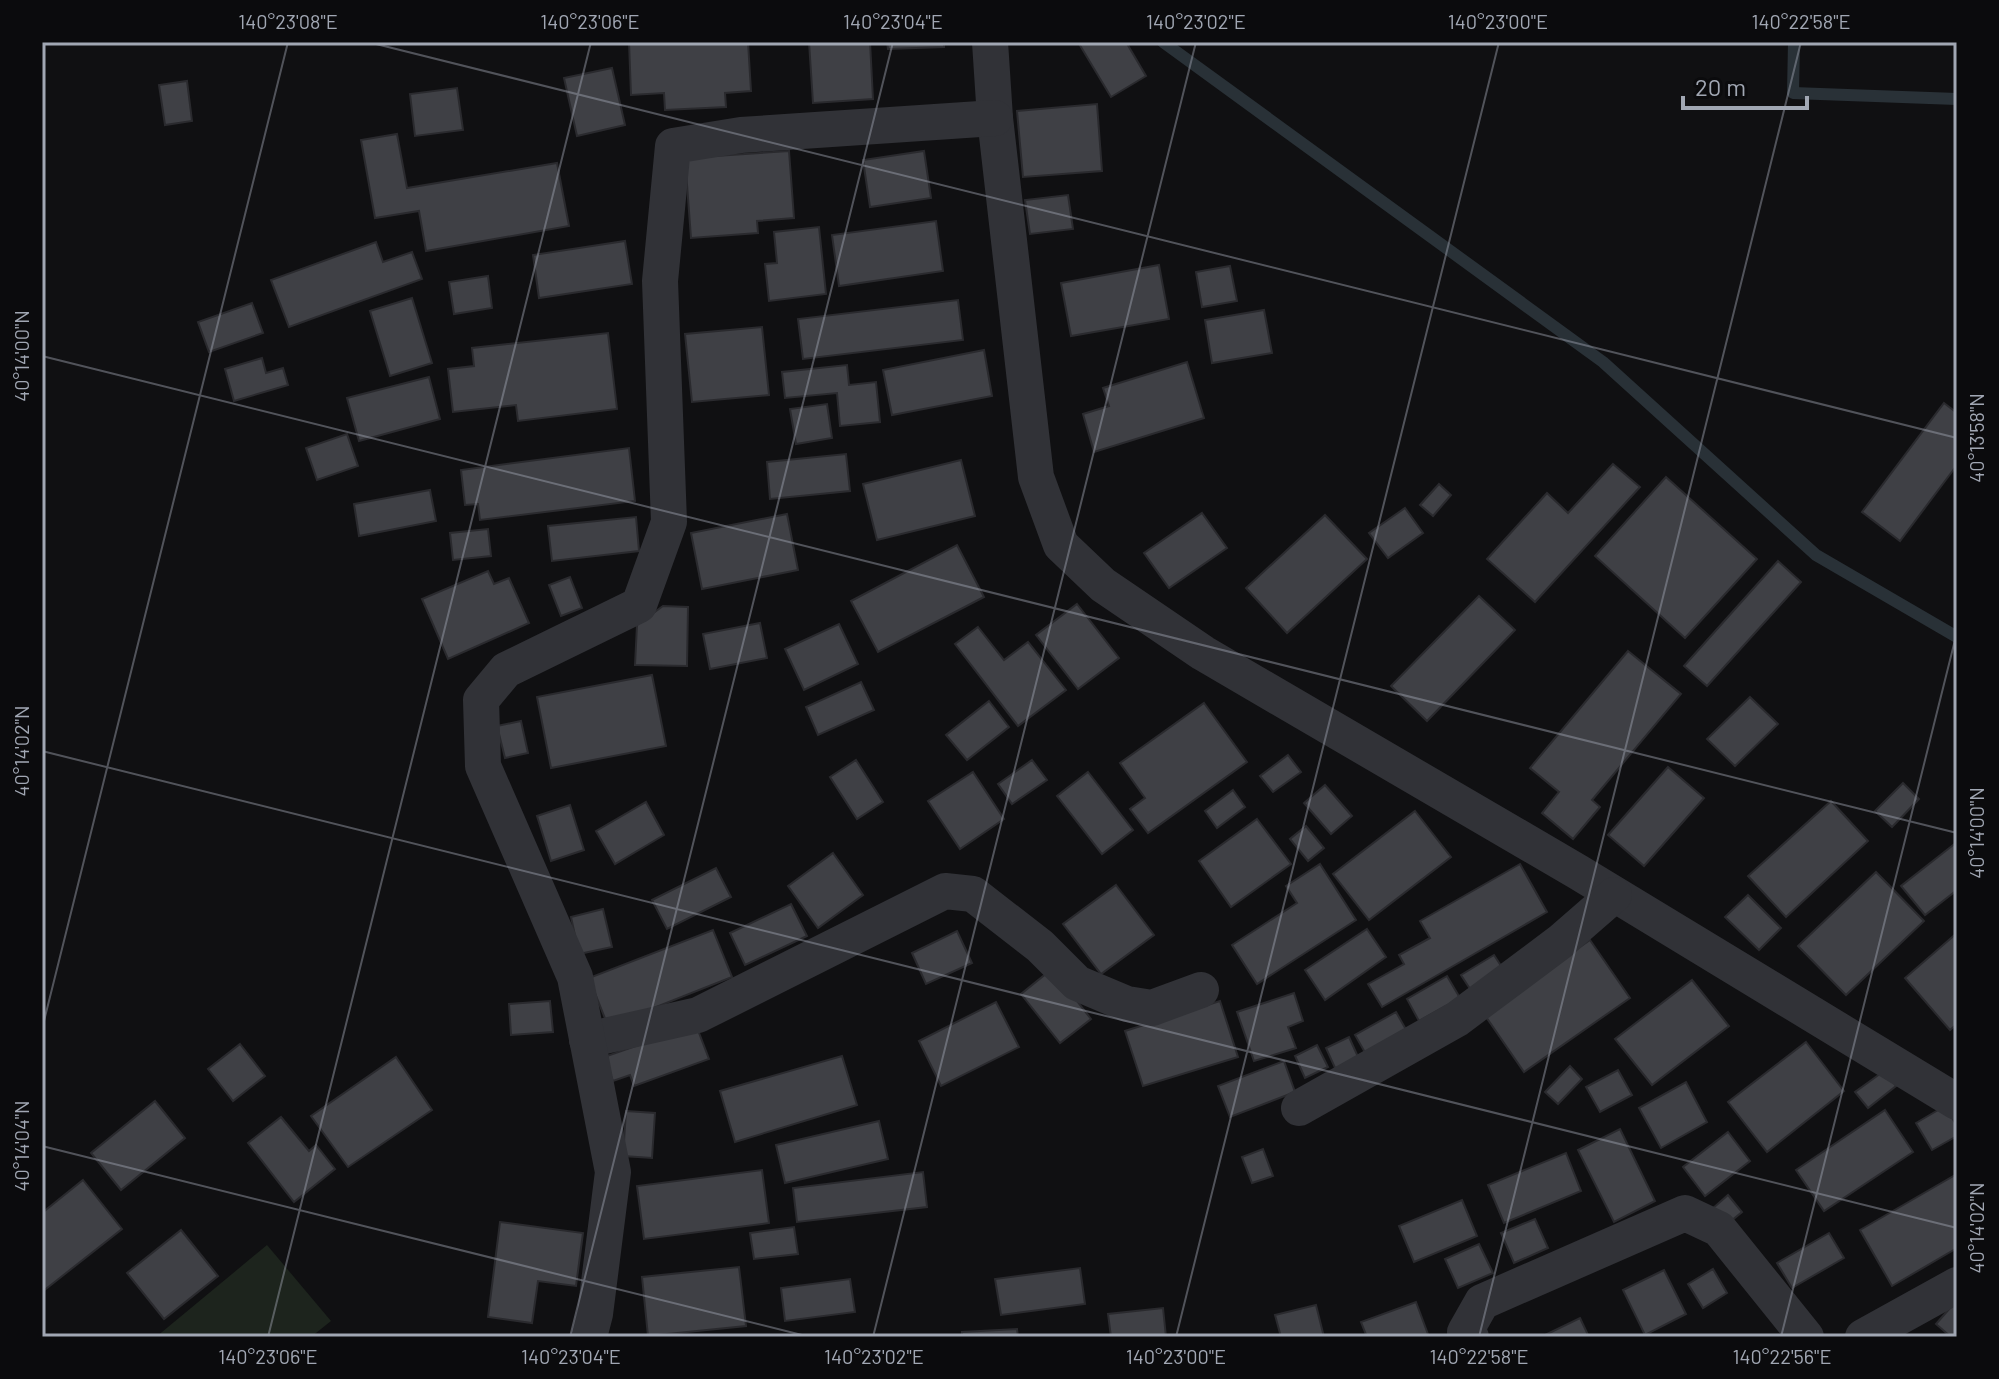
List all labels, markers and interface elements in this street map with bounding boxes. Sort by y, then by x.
text: 140°23'08"E [238,9,338,33]
text: 140°23'06"E [540,9,640,33]
text: 140°23'04"E [843,9,943,33]
text: 140°23'02"E [1146,9,1246,33]
text: 140°23'00"E [1448,9,1548,33]
text: 140°22'58"E [1751,9,1851,33]
scale bar [1683,60,1807,110]
text: 20 m [1695,72,1746,101]
text: 40°14'00"N [9,310,33,402]
text: 40°13'58"N [1964,393,1988,483]
text: 40°14'02"N [9,705,33,797]
text: 40°14'00"N [1964,787,1988,879]
text: 40°14'04"N [9,1100,33,1192]
text: 40°14'02"N [1964,1182,1988,1274]
text: 140°23'06"E [218,1344,318,1368]
text: 140°23'04"E [521,1344,621,1368]
text: 140°23'02"E [824,1344,924,1368]
text: 140°23'00"E [1126,1344,1226,1368]
text: 140°22'58"E [1429,1344,1529,1368]
text: 140°22'56"E [1733,1344,1831,1368]

